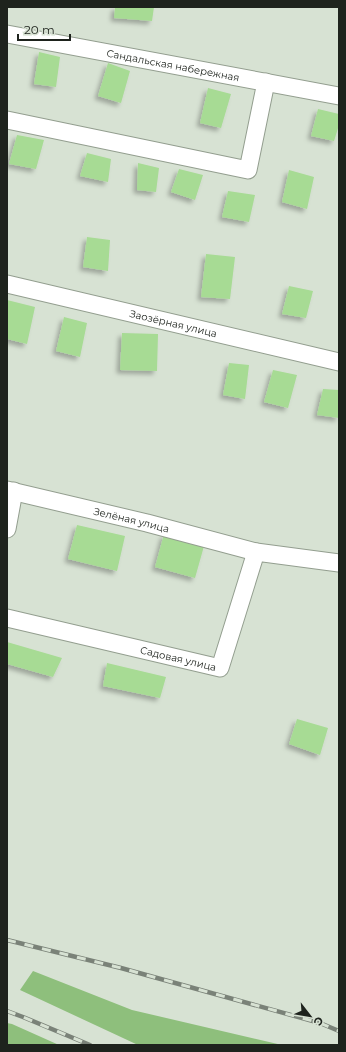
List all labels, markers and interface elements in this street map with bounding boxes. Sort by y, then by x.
scale bar [18,16,70,42]
text: 20 m [24,22,55,37]
street label: Сандальская набережная [105,47,241,84]
street label: Заозёрная улица [128,307,218,340]
street label: Зелёная улица [92,505,171,536]
street label: Садовая улица [139,643,218,674]
north arrow [290,996,330,1036]
text: С [311,1014,327,1028]

